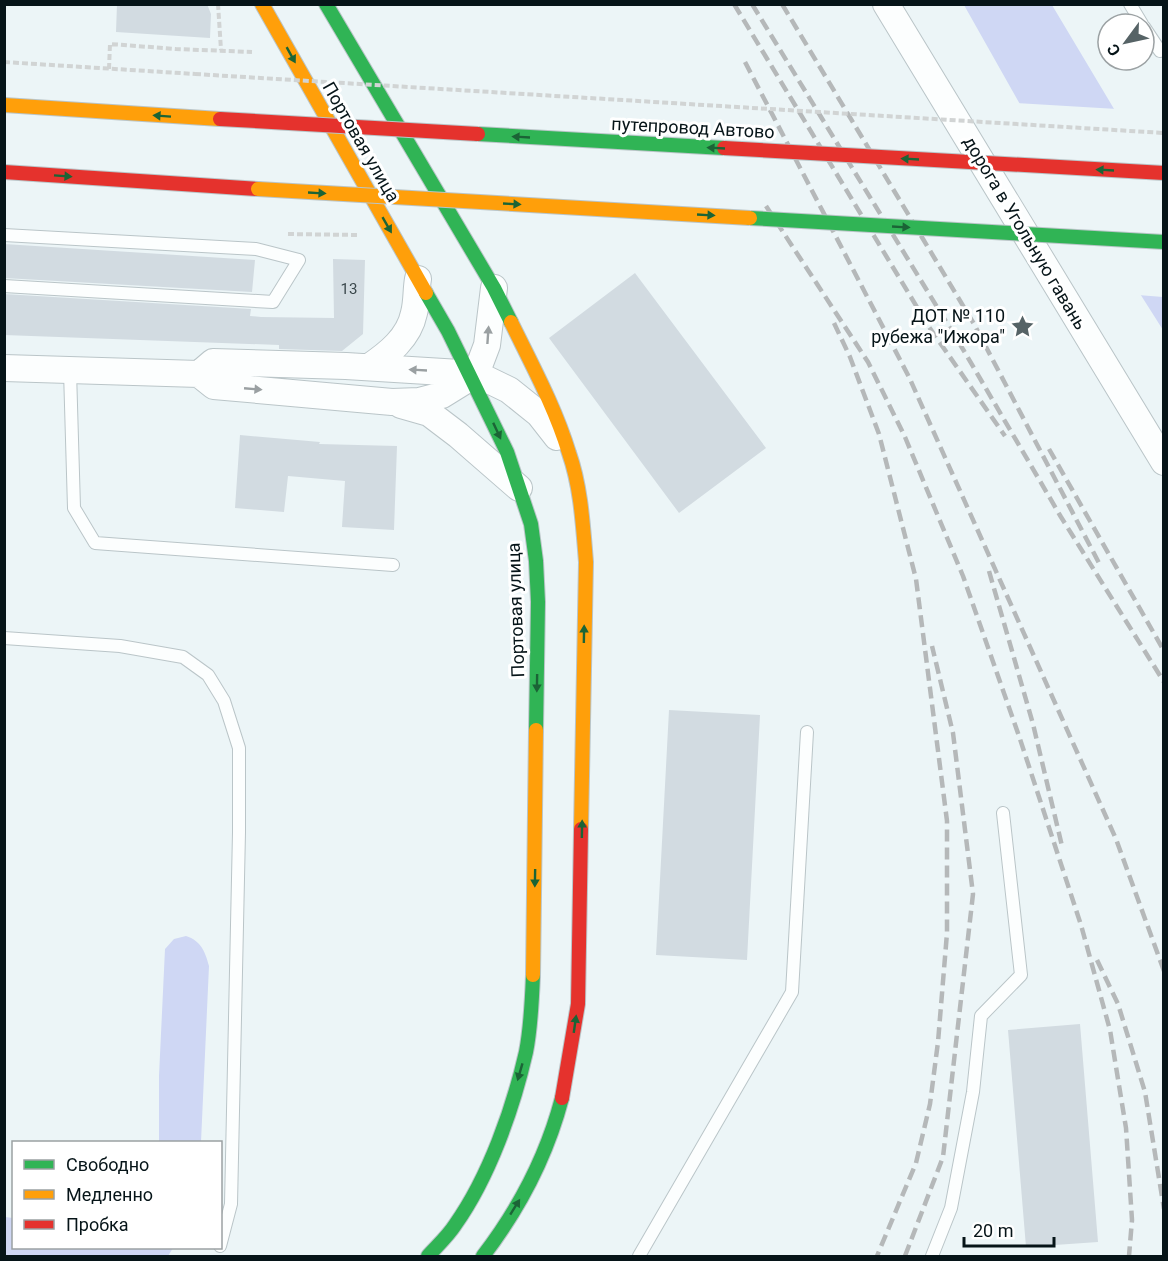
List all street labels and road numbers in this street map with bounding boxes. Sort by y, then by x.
street label: Портовая улица [319,78,404,205]
street label: путепровод Автово [611,113,775,142]
street label: дорога в Угольную гавань [959,132,1092,333]
street label: Портовая улица [503,542,528,678]

